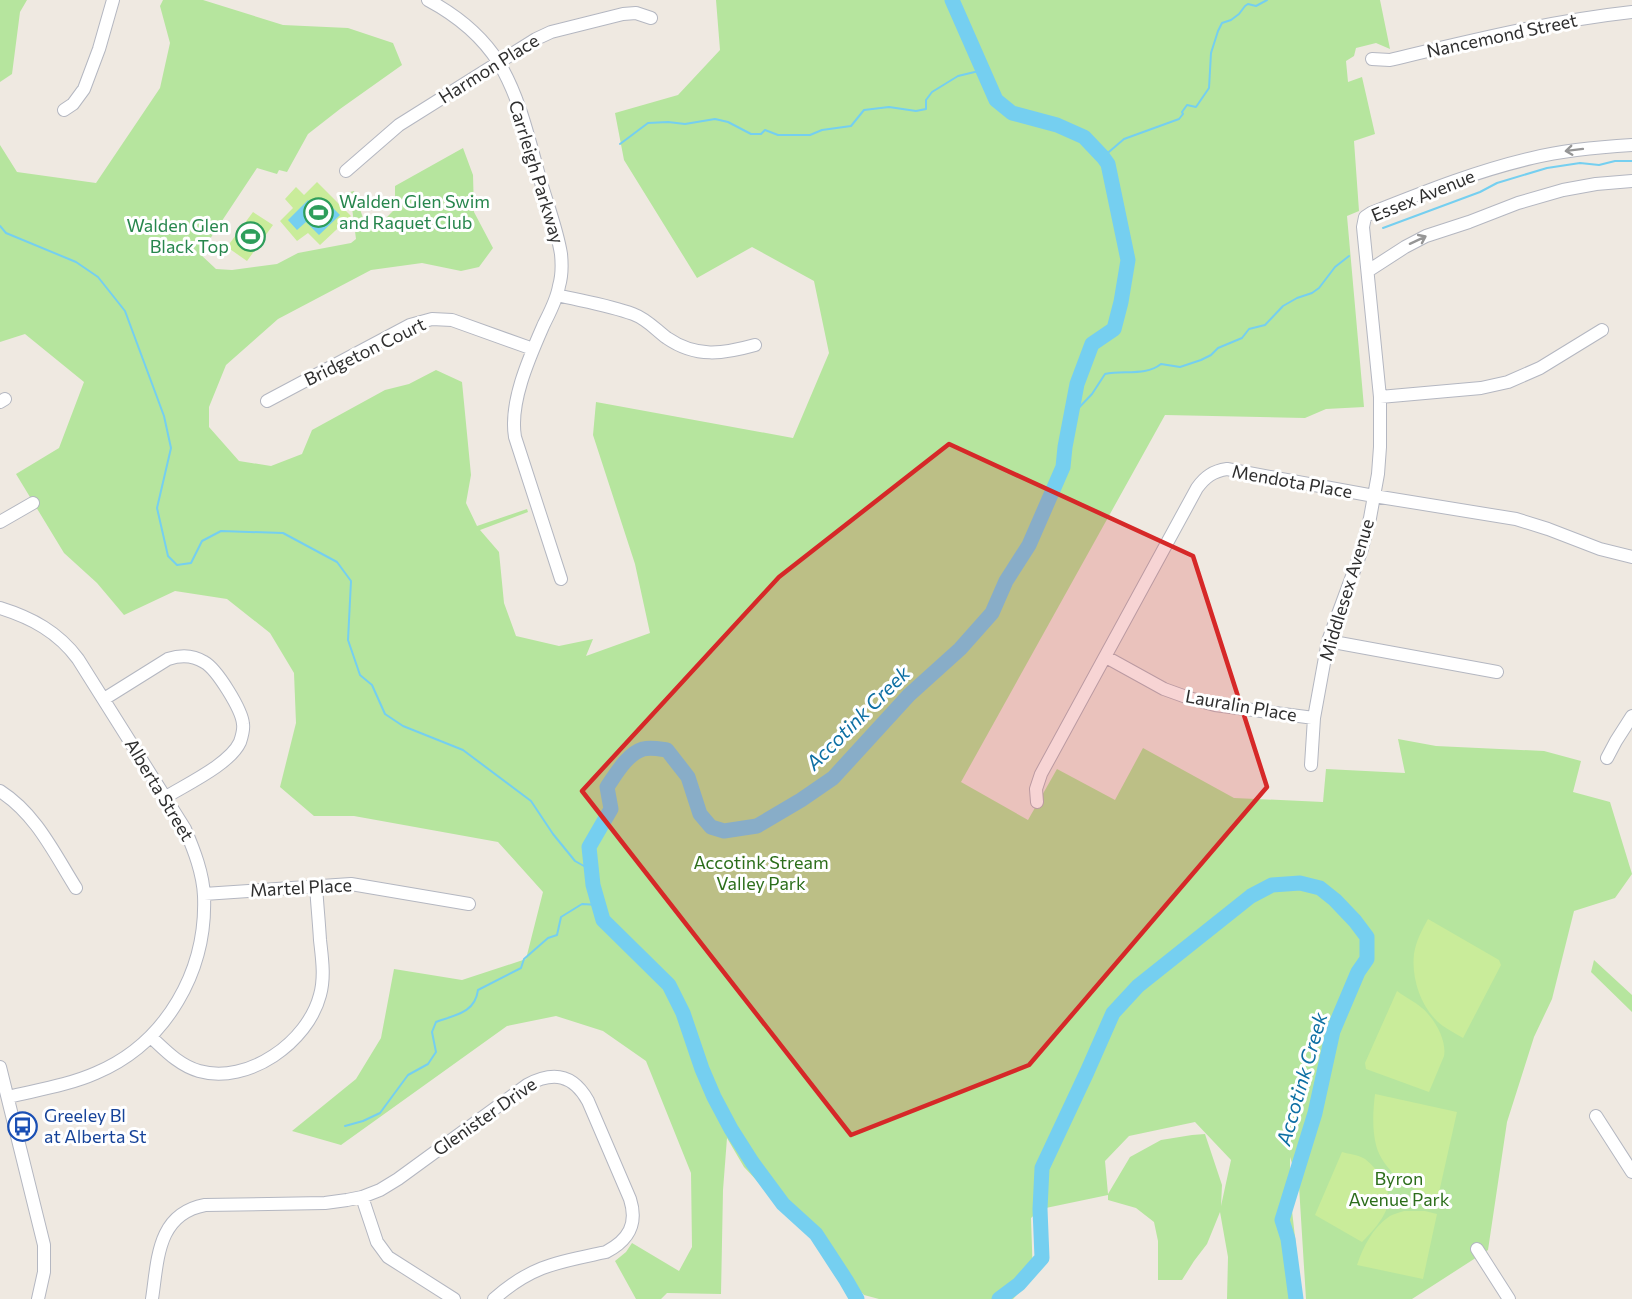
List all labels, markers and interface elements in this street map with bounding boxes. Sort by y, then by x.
street label: Nancemond Street [1425,8,1579,62]
street label: Harmon Place [434,29,543,108]
street label: Carrleigh Parkway [505,97,569,246]
one-way arrow [1564,145,1584,156]
street label: Essex Avenue [1368,164,1478,226]
place label: Walden Glen Swim and Raquet Club [339,190,490,233]
sports icon: Walden Glen Swim and Raquet Club [302,196,334,228]
place label: Walden Glen Black Top [126,214,229,257]
sports icon: Walden Glen Black Top [234,220,266,252]
one-way arrow [1408,234,1426,246]
street label: Bridgeton Court [300,312,429,390]
street label: Mendota Place [1230,460,1354,502]
street label: Middlesex Avenue [1314,516,1378,663]
water label: Accotink Creek [800,660,915,775]
street label: Lauralin Place [1184,684,1299,726]
street label: Alberta Street [121,734,199,845]
park label: Accotink Stream Valley Park [693,851,829,894]
street label: Martel Place [249,873,353,901]
water label: Accotink Creek [1270,1008,1332,1149]
street label: Glenister Drive [428,1072,540,1160]
place label: Greeley Bl at Alberta St [44,1104,147,1147]
bus stop icon: Greeley Bl at Alberta St [7,1110,39,1142]
park label: Byron Avenue Park [1348,1167,1450,1210]

